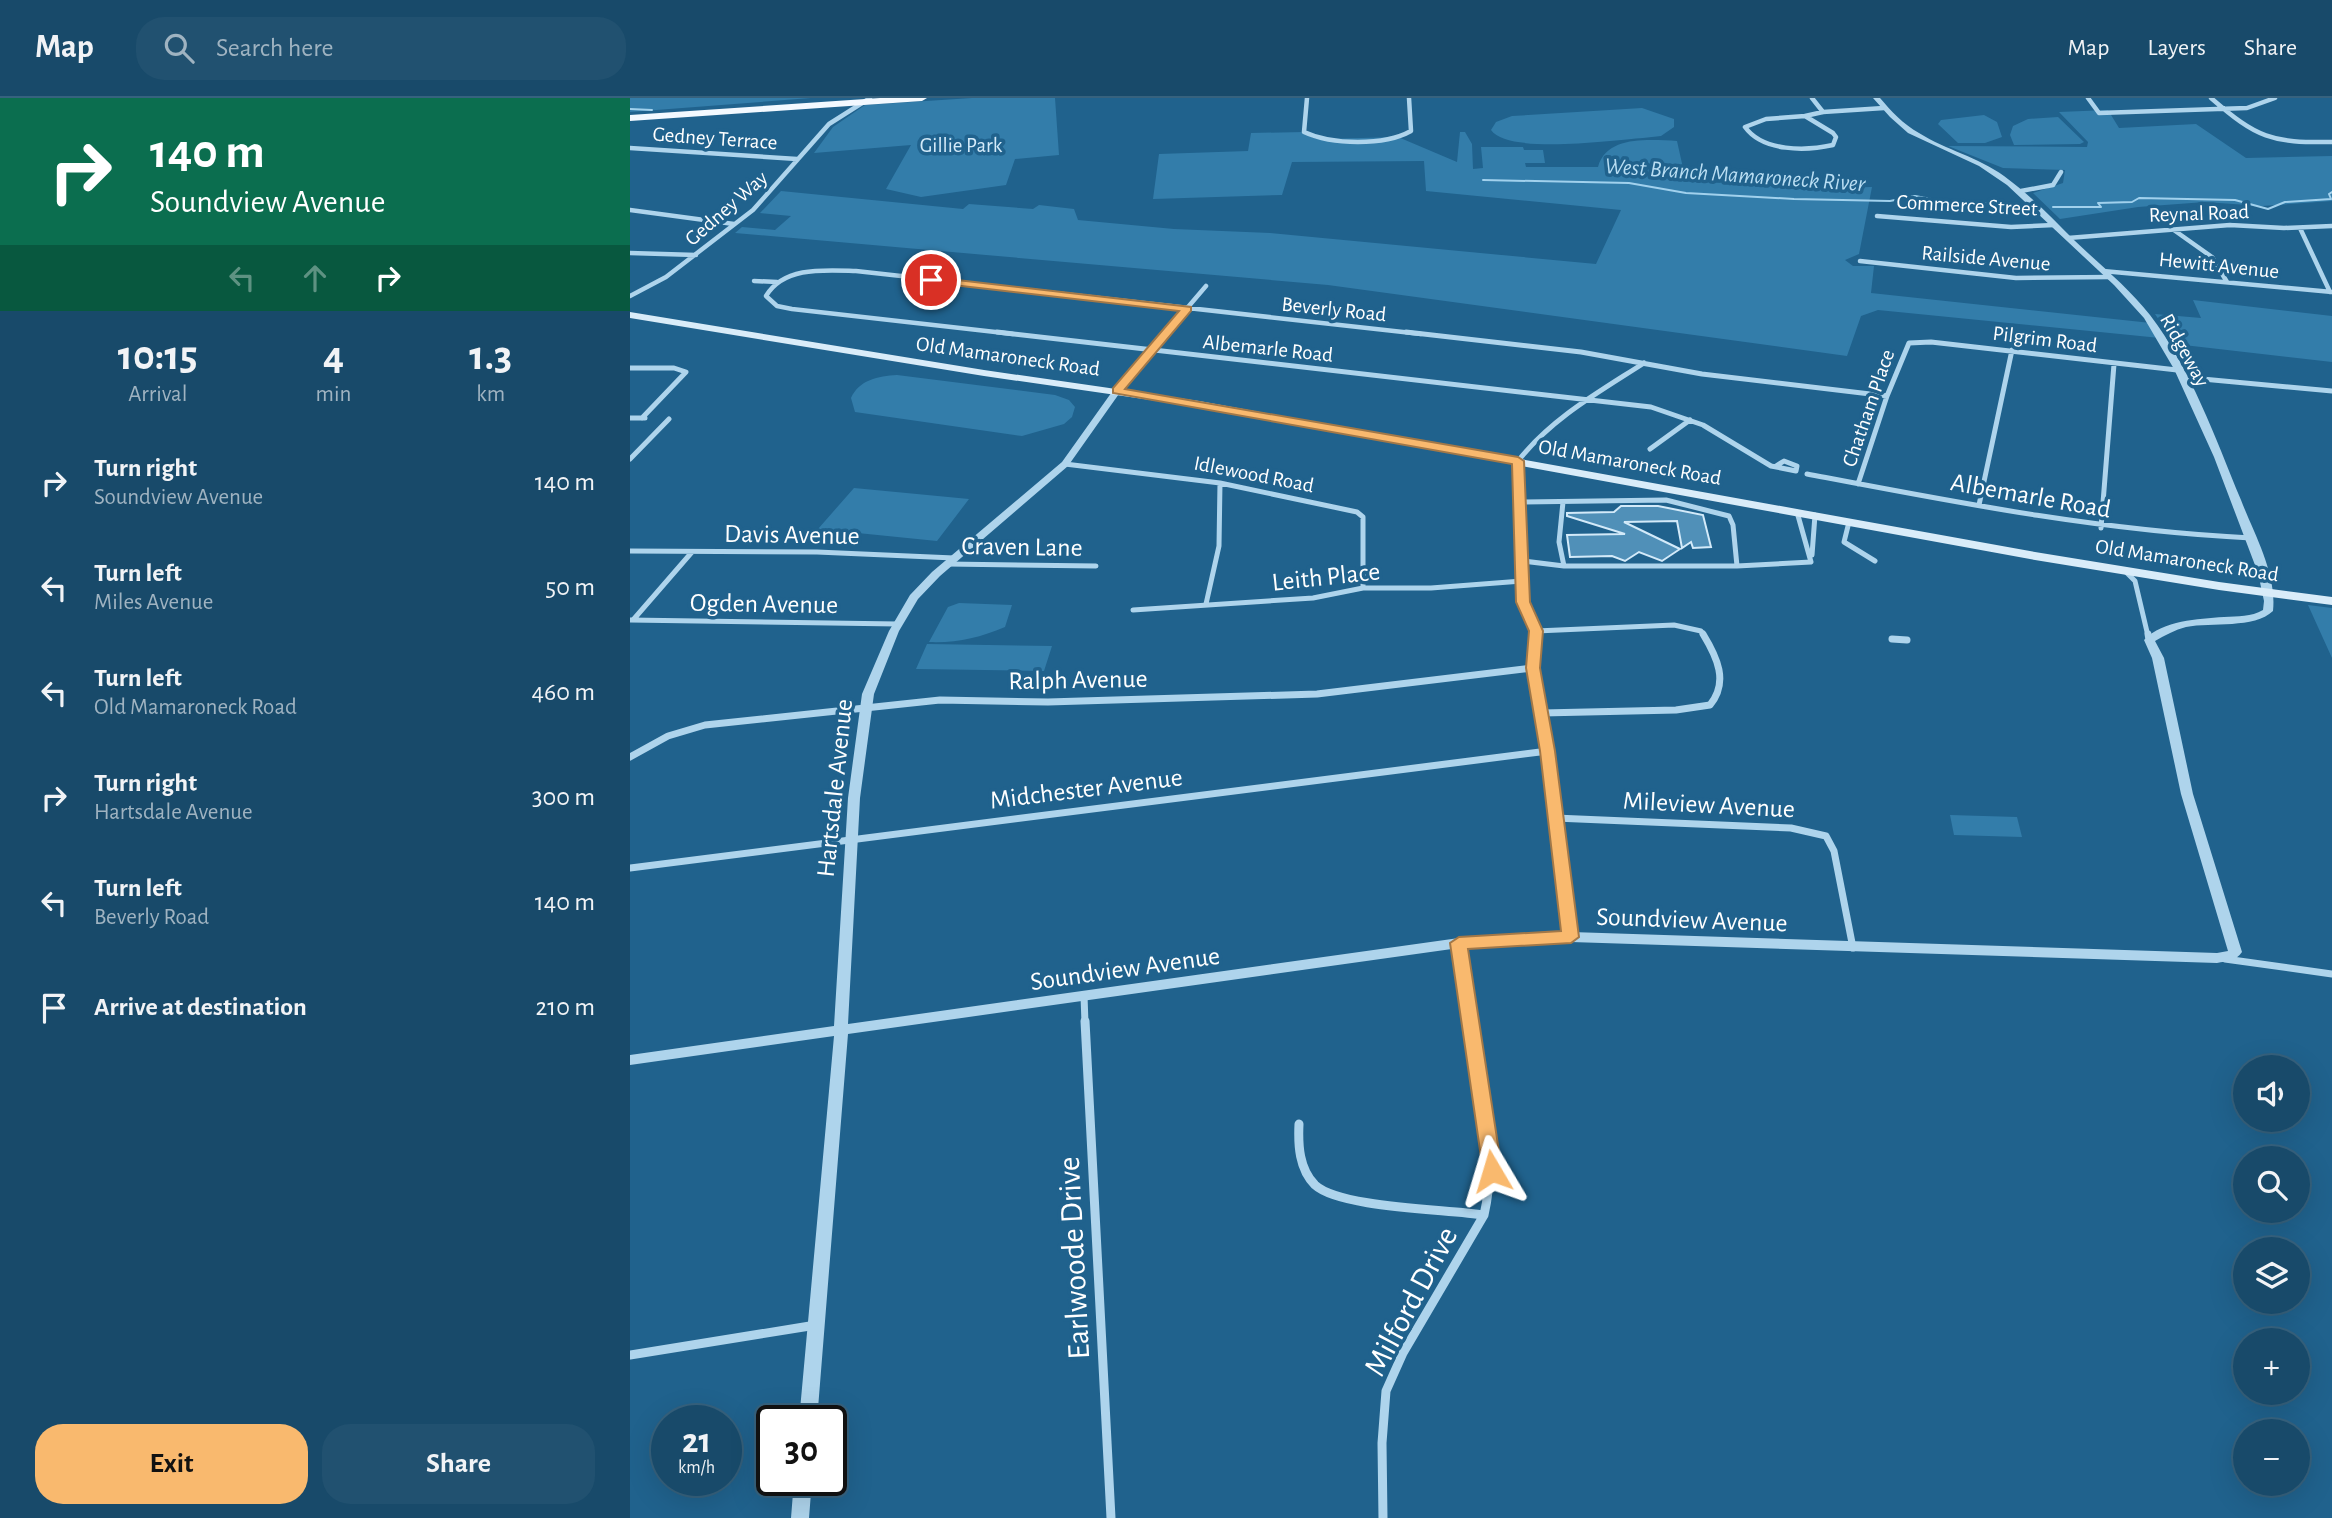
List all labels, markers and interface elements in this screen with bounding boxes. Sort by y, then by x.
search box [136,17,626,80]
icon: search [160,29,198,67]
text: Map [35,31,94,64]
text: Search here [216,35,334,61]
text: Map [2067,36,2109,60]
text: Layers [2147,36,2206,60]
text: Share [2244,36,2297,60]
street label: Gedney Terrace [652,124,778,153]
icon: right [35,126,126,217]
text: 140 m [150,128,265,177]
park label: Gillie Park [920,135,1003,156]
water label: West Branch Mamaroneck River [1604,155,1866,196]
street label: Gedney Way [681,167,772,250]
text: Soundview Avenue [150,186,385,218]
street label: Commerce Street [1896,191,2038,220]
street label: Reynal Road [2148,201,2250,226]
street label: Railside Avenue [1921,242,2051,275]
street label: Hewitt Avenue [2158,249,2280,282]
pin [901,250,961,310]
icon: left [223,259,261,297]
icon: ahead [296,259,334,297]
icon: right [369,259,407,297]
icon: arrive [912,261,950,299]
street label: Beverly Road [1281,294,1387,325]
street label: Ridgeway [2156,310,2213,390]
street label: Pilgrim Road [1991,323,2099,356]
street label: Albemarle Road [1202,331,1334,366]
street label: Old Mamaroneck Road [915,333,1101,380]
text: 10:15 [118,335,198,377]
text: 4 [323,335,344,377]
text: 1.3 [469,335,512,377]
street label: Chatham Place [1839,347,1898,469]
text: Arrival [128,383,187,406]
text: min [316,383,351,406]
text: km [476,383,505,406]
street label: Old Mamaroneck Road [1537,436,1723,489]
street label: Idlewood Road [1192,453,1316,496]
text: Turn right [94,455,197,481]
icon: right [35,464,73,502]
text: 140 m [535,469,595,495]
street label: Albemarle Road [1949,469,2113,523]
text: Soundview Avenue [94,486,263,509]
street label: Davis Avenue [724,521,860,549]
street label: Craven Lane [961,533,1083,561]
street label: Old Mamaroneck Road [2094,536,2280,585]
street label: Leith Place [1271,558,1382,596]
text: Turn left [94,560,182,586]
icon: left [35,569,73,607]
text: 50 m [545,574,595,600]
street label: Ogden Avenue [690,590,838,618]
text: Miles Avenue [94,591,213,614]
text: Turn left [94,665,182,691]
street label: Ralph Avenue [1008,666,1148,694]
icon: left [35,674,73,712]
text: 460 m [531,679,595,705]
text: Old Mamaroneck Road [94,696,297,719]
street label: Hartsdale Avenue [813,698,857,879]
street label: Midchester Avenue [988,764,1184,814]
text: Turn right [94,770,197,796]
icon: right [35,779,73,817]
text: 300 m [532,784,595,810]
street label: Mileview Avenue [1622,788,1796,822]
text: Hartsdale Avenue [94,801,253,824]
text: Turn left [94,875,182,901]
icon: left [35,884,73,922]
text: 140 m [535,889,595,915]
street label: Soundview Avenue [1596,904,1788,936]
text: Beverly Road [94,906,209,929]
street label: Soundview Avenue [1029,943,1222,995]
icon: arrive [35,989,73,1027]
text: Arrive at destination [94,994,307,1020]
text: 210 m [535,994,595,1020]
map controls [2233,1055,2310,1496]
button: sound [2233,1055,2310,1132]
position arrow [1455,1134,1529,1208]
button: search [2233,1146,2310,1223]
street label: Earlwoode Drive [1053,1156,1095,1360]
street label: Milford Drive [1358,1221,1464,1381]
button: layers [2233,1237,2310,1314]
button: + [2233,1328,2310,1405]
speed limit sign: 30 [756,1405,847,1496]
button: − [2233,1419,2310,1496]
button: Exit [35,1424,308,1504]
button: Share [322,1424,595,1504]
text: 21 [682,1424,711,1459]
text: km/h [678,1459,715,1477]

